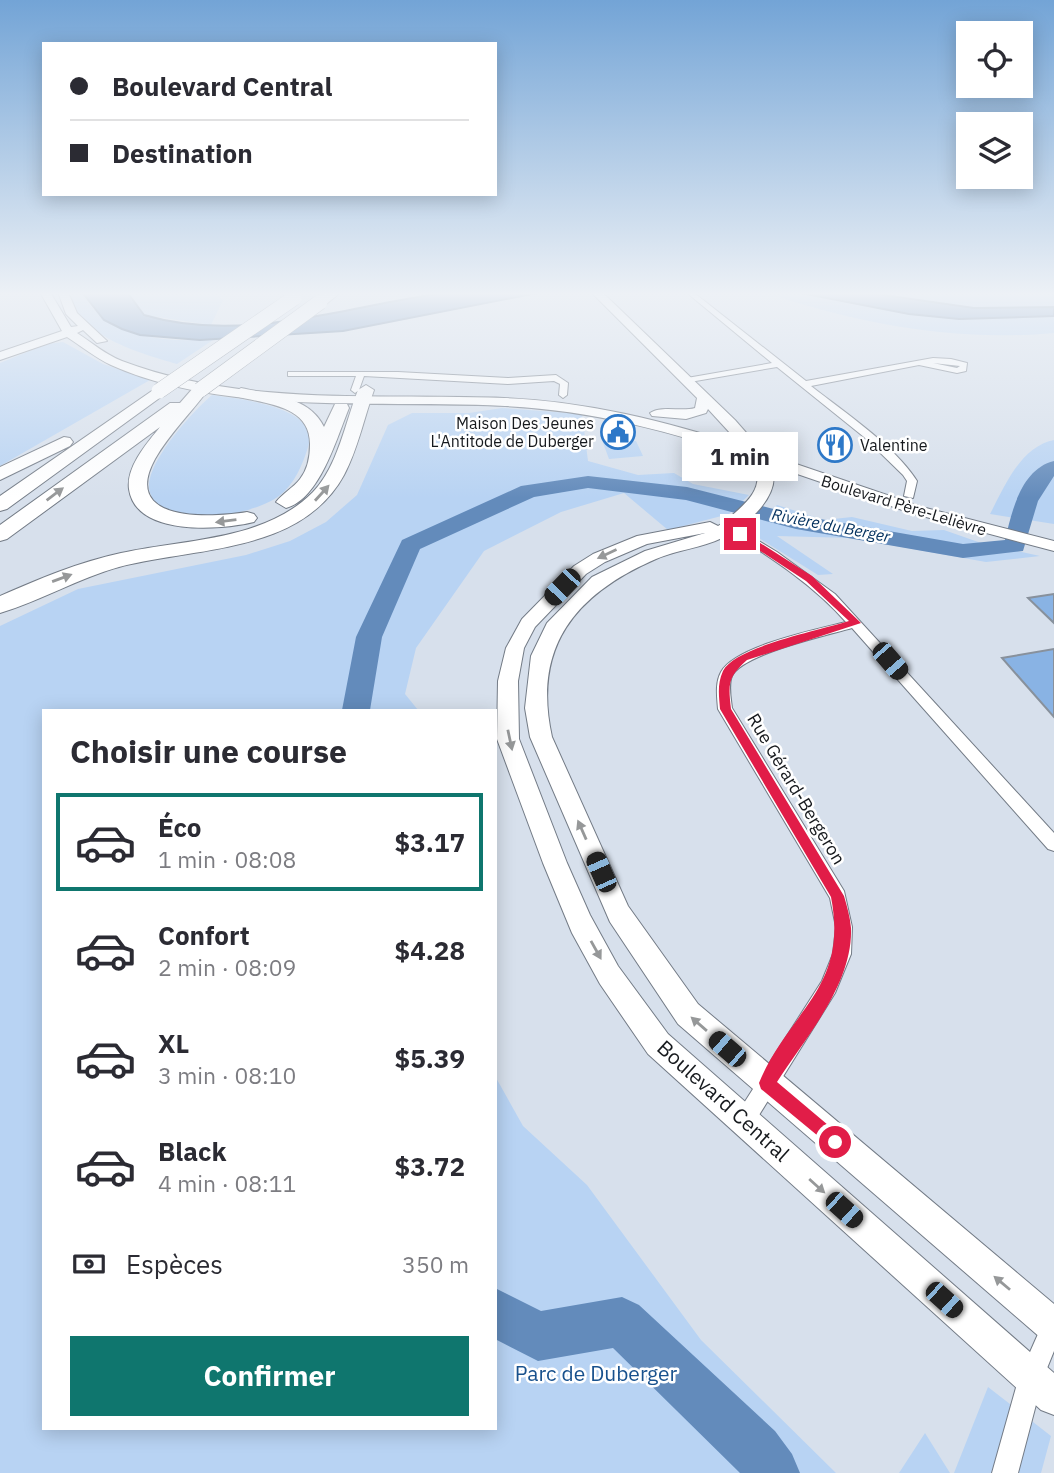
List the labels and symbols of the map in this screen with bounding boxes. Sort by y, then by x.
place label: Maison Des Jeunes L'Antitode de Duberger [430,413,594,451]
public building icon: Maison Des Jeunes L'Antitode de Duberger [599,413,637,451]
restaurant icon: Valentine [816,426,854,464]
callout: 1 min [682,433,798,482]
place label: Valentine [860,435,928,455]
street label: Boulevard Père-Lelièvre [819,470,989,540]
one-way arrow [313,485,329,502]
one-way arrow [45,486,63,501]
water label: Rivière du Berger [770,504,893,546]
one-way arrow [215,516,237,527]
route end [724,518,756,550]
one-way arrow [597,548,617,560]
car [540,565,585,609]
one-way arrow [52,572,73,583]
car [869,638,912,684]
street label: Rue Gérard-Bergeron [742,709,851,869]
one-way arrow [505,729,516,751]
one-way arrow [576,820,588,840]
car [583,849,620,895]
one-way arrow [590,940,602,960]
one-way arrow [691,1016,708,1032]
car [705,1027,750,1071]
street label: Boulevard Central [652,1033,796,1167]
route start [819,1126,851,1158]
one-way arrow [808,1178,825,1193]
car [822,1188,867,1232]
one-way arrow [993,1275,1011,1291]
car [922,1278,967,1322]
park label: Parc de Duberger [515,1359,678,1387]

